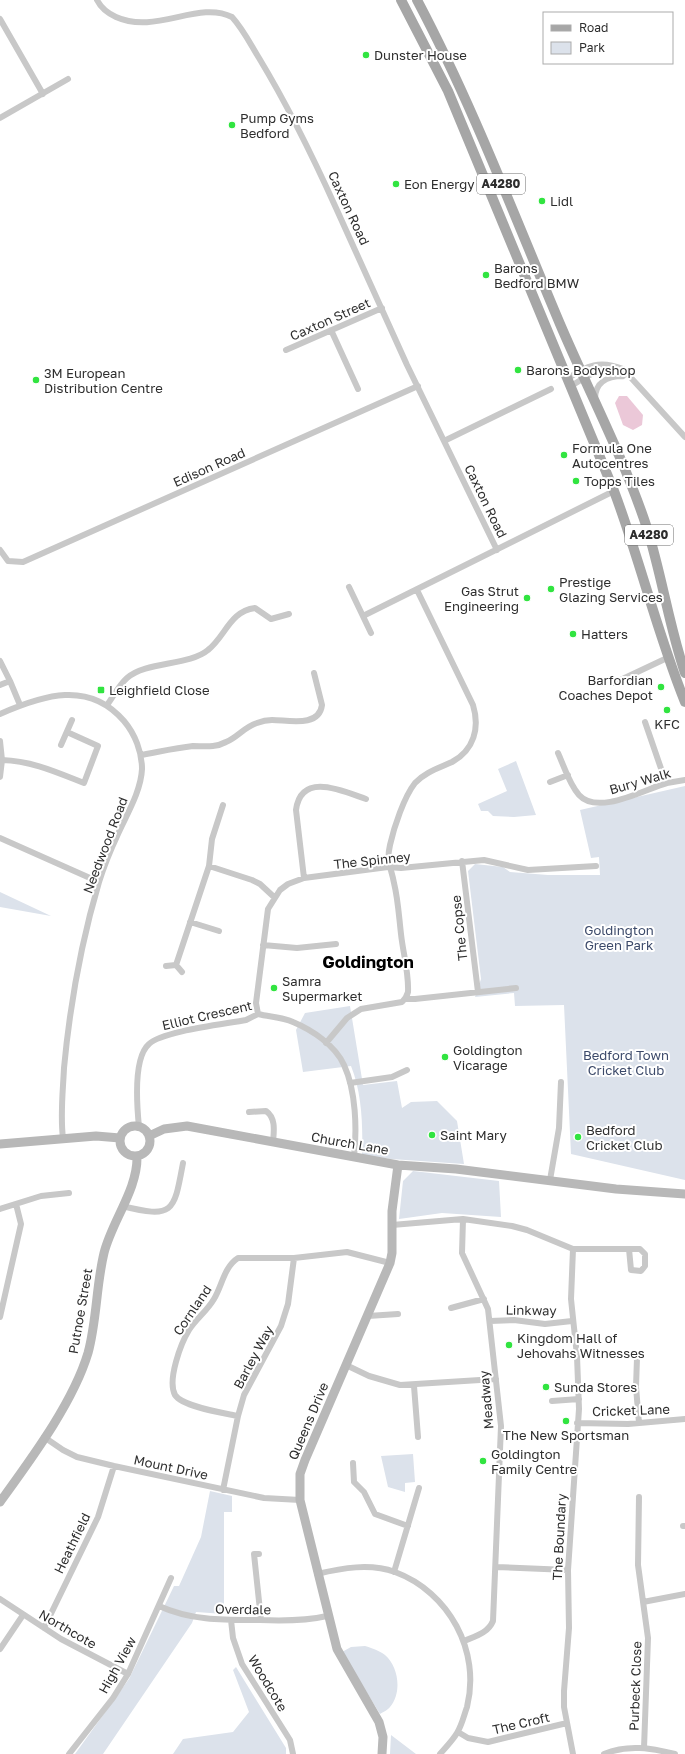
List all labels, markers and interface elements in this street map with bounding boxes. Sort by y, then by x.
legend [543,12,673,64]
text: Road [579,20,608,35]
text: Park [579,40,605,55]
place label: Dunster House [374,47,467,63]
marker: Dunster House [361,50,371,60]
place label: Pump Gyms Bedford [240,110,314,141]
marker: Pump Gyms Bedford [227,120,237,130]
street label: Caxton Road [325,169,373,247]
road number: A4280 [477,174,525,194]
place label: Eon Energy [404,176,475,192]
marker: Eon Energy [391,179,401,189]
place label: Lidl [550,193,573,209]
marker: Lidl [537,196,547,206]
place label: Barons Bedford BMW [494,260,580,291]
marker: Barons Bedford BMW [481,270,491,280]
street label: Caxton Street [287,294,373,344]
place label: Barons Bodyshop [526,362,635,378]
place label: 3M European Distribution Centre [44,365,163,396]
marker: Barons Bodyshop [513,365,523,375]
marker: 3M European Distribution Centre [31,375,41,385]
place label: Formula One Autocentres [572,440,652,471]
street label: Edison Road [171,444,247,490]
marker: Formula One Autocentres [559,450,569,460]
street label: Caxton Road [461,462,511,540]
place label: Topps Tiles [584,473,655,489]
marker: Topps Tiles [571,476,581,486]
road number: A4280 [625,525,673,545]
place label: Prestige Glazing Services [559,574,663,605]
place label: Gas Strut Engineering [444,583,519,614]
marker: Prestige Glazing Services [546,584,556,594]
marker: Gas Strut Engineering [522,593,532,603]
place label: Hatters [581,626,628,642]
marker: Hatters [568,629,578,639]
place label: Barfordian Coaches Depot [559,672,653,703]
place label: Leighfield Close [109,682,209,698]
marker: Barfordian Coaches Depot [656,682,666,692]
marker: Leighfield Close [96,685,106,695]
marker: KFC [662,705,672,715]
place label: KFC [654,716,680,732]
street label: Bury Walk [607,764,673,797]
street label: Needwood Road [79,794,131,896]
street label: The Spinney [333,848,412,872]
street label: The Copse [448,894,470,962]
park label: Goldington Green Park [584,922,654,953]
district label: Goldington [322,951,414,972]
place label: Samra Supermarket [282,973,363,1004]
marker: Samra Supermarket [269,983,279,993]
street label: Elliot Crescent [160,997,254,1033]
place label: Goldington Vicarage [453,1042,522,1073]
park label: Bedford Town Cricket Club [583,1047,669,1078]
marker: Goldington Vicarage [440,1052,450,1062]
place label: Bedford Cricket Club [586,1122,662,1153]
place label: Saint Mary [440,1127,507,1143]
street label: Church Lane [310,1128,390,1158]
marker: Saint Mary [427,1130,437,1140]
marker: Bedford Cricket Club [573,1132,583,1142]
street label: Putnoe Street [65,1267,95,1355]
street label: Cornland [169,1282,215,1338]
street label: Linkway [505,1302,557,1318]
street label: Barley Way [230,1322,277,1391]
place label: Kingdom Hall of Jehovahs Witnesses [517,1330,645,1361]
marker: Kingdom Hall of Jehovahs Witnesses [504,1340,514,1350]
street label: Meadway [475,1369,497,1430]
place label: Sunda Stores [554,1379,637,1395]
street label: Queens Drive [284,1380,332,1462]
marker: Sunda Stores [541,1382,551,1392]
street label: Cricket Lane [592,1401,670,1419]
marker: The New Sportsman [561,1416,571,1426]
place label: The New Sportsman [503,1427,629,1443]
place label: Goldington Family Centre [491,1446,577,1477]
street label: Mount Drive [132,1451,210,1483]
marker: Goldington Family Centre [478,1456,488,1466]
street label: The Boundary [549,1492,569,1581]
street label: Heathfield [50,1510,94,1576]
street label: Overdale [215,1601,271,1617]
street label: Northcote [36,1606,100,1652]
street label: High View [95,1633,139,1696]
street label: Purbeck Close [625,1641,645,1731]
street label: Woodcote [245,1652,291,1714]
street label: The Croft [491,1709,551,1737]

